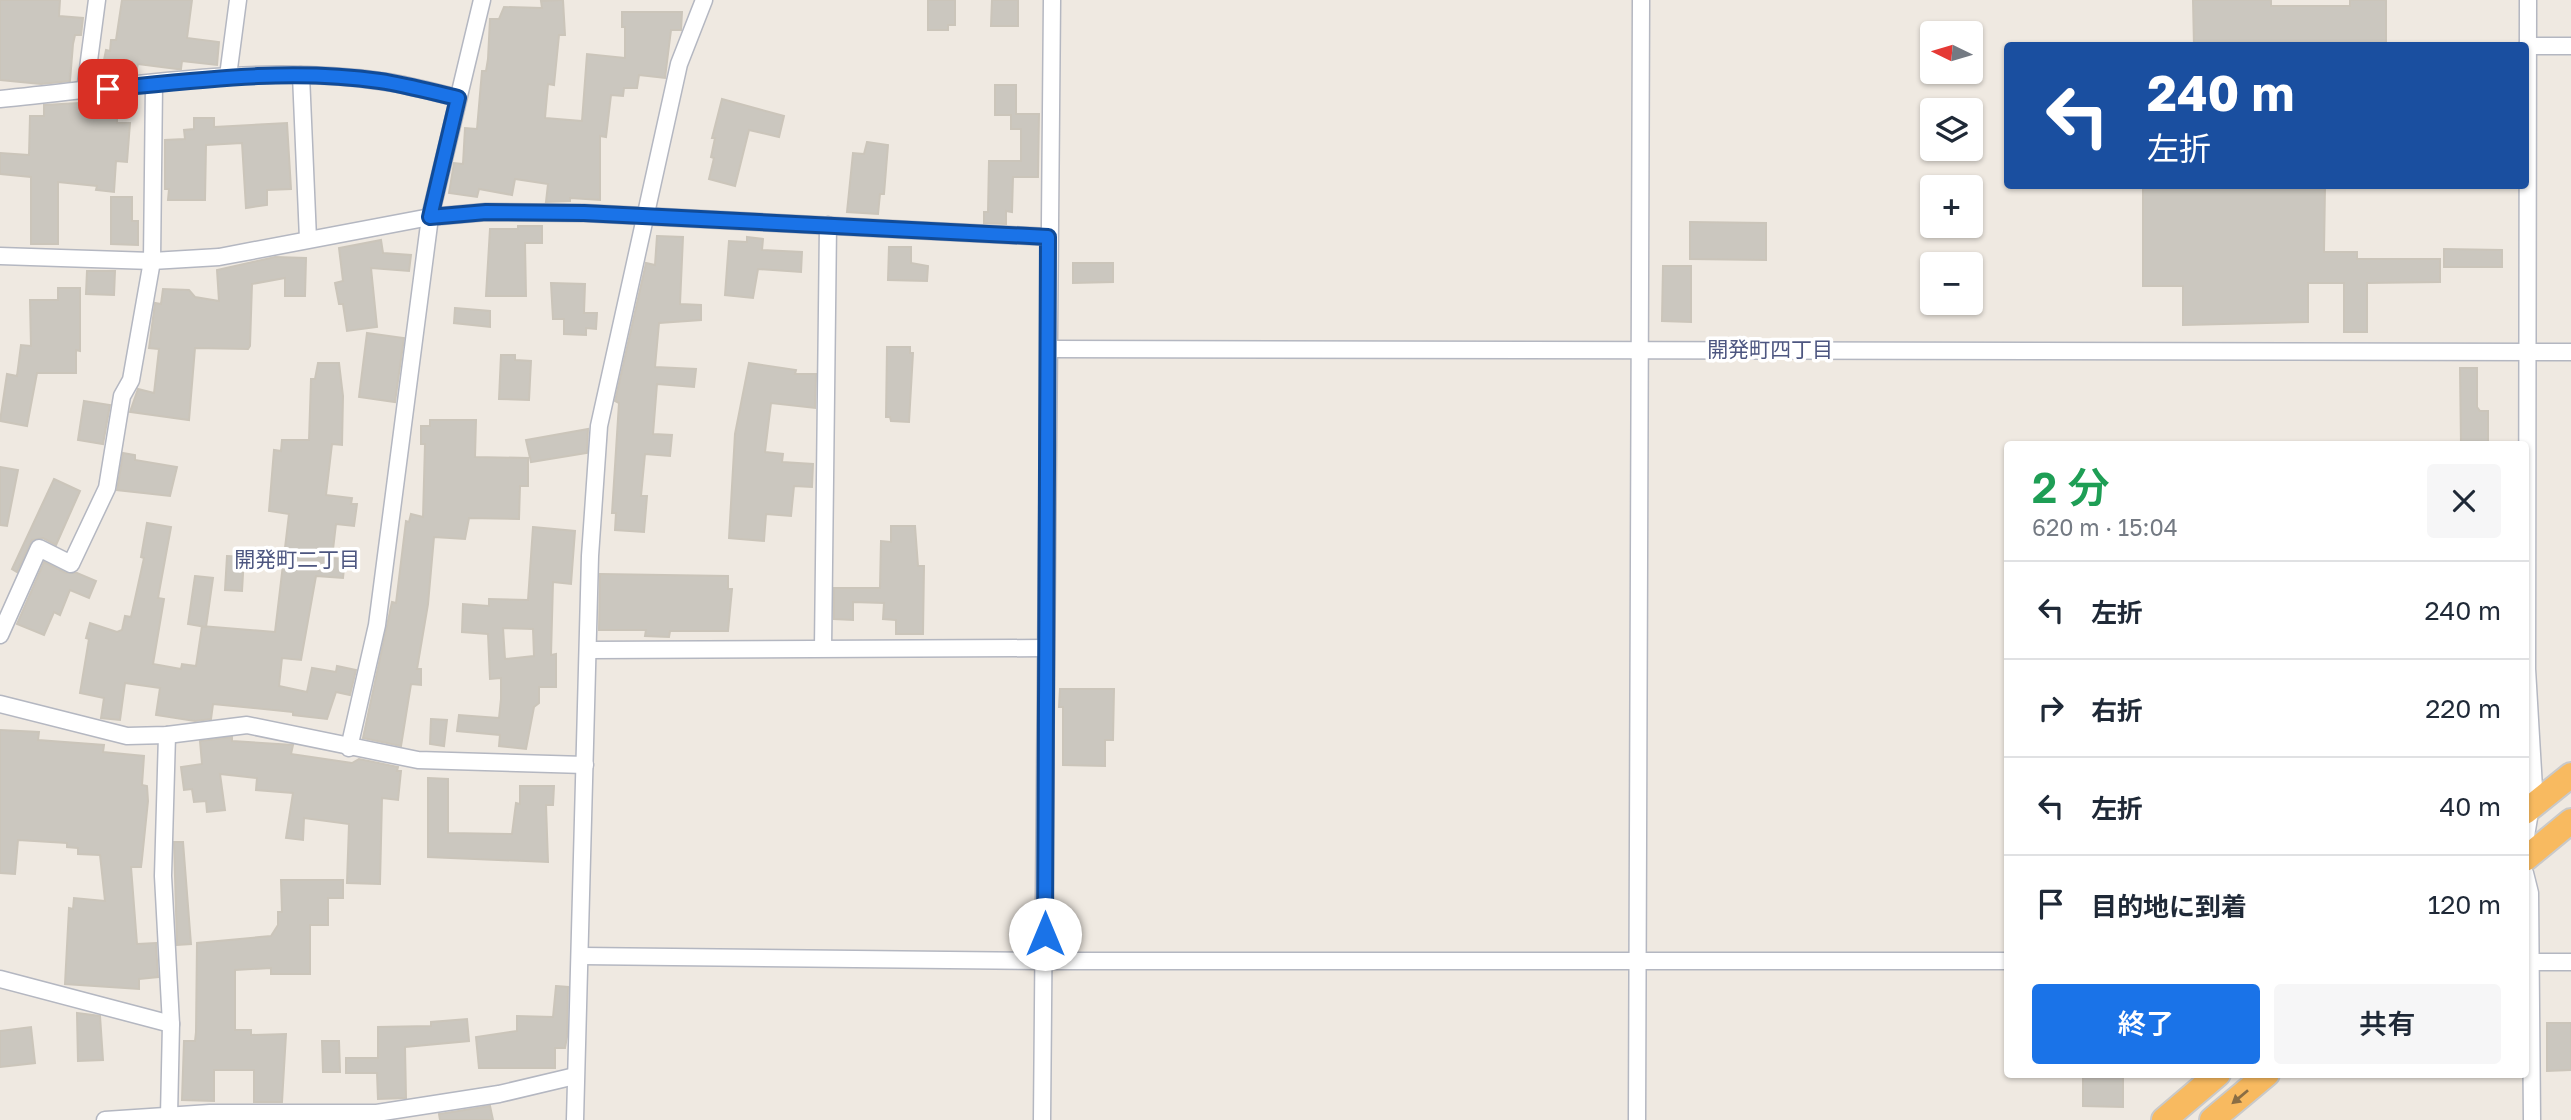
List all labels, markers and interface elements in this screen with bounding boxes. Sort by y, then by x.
north arrow [1920,21,1983,84]
map controls [1920,21,1983,315]
pin [78,59,138,119]
text: 240 m [2147,63,2295,122]
icon: arrive [89,70,127,108]
icon: left [2032,70,2123,161]
button: layers [1920,98,1983,161]
text: 左折 [2147,129,2211,167]
button: + [1920,175,1983,238]
button: − [1920,252,1983,315]
district label: 開発町四丁目 [1707,336,1833,362]
text: 2 分 [2032,462,2110,512]
button: close [2427,464,2501,538]
text: 620 m · 15:04 [2032,513,2178,541]
district label: 開発町二丁目 [234,546,360,572]
icon: left [2032,591,2070,629]
text: 240 m [2424,595,2501,626]
text: 左折 [2091,597,2143,628]
icon: right [2032,689,2070,727]
text: 220 m [2425,693,2501,724]
text: 右折 [2091,695,2143,726]
icon: left [2032,787,2070,825]
text: 40 m [2440,791,2501,822]
text: 左折 [2091,793,2143,824]
icon: arrive [2032,885,2070,923]
text: 120 m [2428,889,2501,920]
text: 目的地に到着 [2091,891,2247,922]
position arrow [1008,897,1082,971]
button: 終了 [2032,984,2260,1064]
button: 共有 [2274,984,2501,1064]
one-way arrow [2231,1089,2248,1104]

